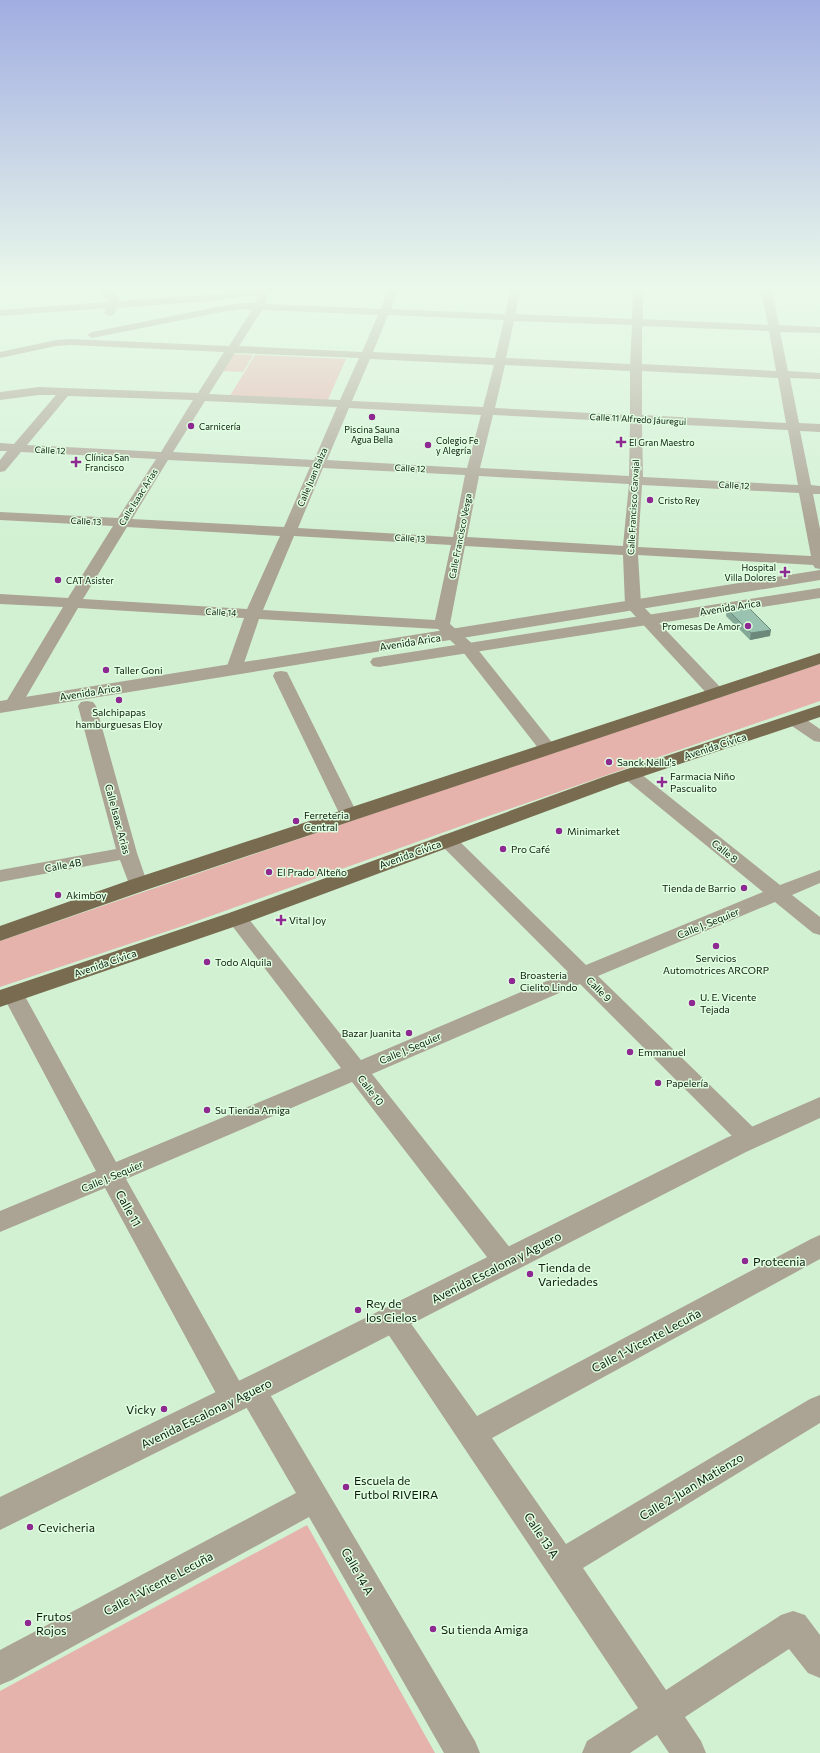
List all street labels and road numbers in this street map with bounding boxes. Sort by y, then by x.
street label: Calle 11 Alfredo Jáuregui [589,411,687,427]
street label: Calle 12 [34,444,66,456]
street label: Calle Juan Balza [295,446,330,508]
street label: Calle Francisco Carvajal [625,459,641,555]
street label: Calle 12 [394,462,426,474]
street label: Calle Isaac Arias [116,467,160,527]
street label: Calle 12 [718,479,750,491]
street label: Calle Francisco Vesga [446,492,474,580]
street label: Calle 13 [70,515,102,527]
street label: Calle 13 [394,532,426,544]
street label: Avenida Arica [699,596,761,618]
street label: Calle 14 [205,606,237,618]
street label: Avenida Arica [379,631,441,653]
street label: Avenida Arica [59,681,121,703]
street label: Avenida Cívica [682,730,748,762]
street label: Calle Isaac Arias [103,783,133,856]
street label: Avenida Cívica [377,837,443,871]
street label: Calle 8 [709,837,741,865]
street label: Calle 4B [44,856,83,874]
street label: Calle J. Sequier [675,905,741,941]
street label: Avenida Cívica [72,947,138,979]
street label: Calle 9 [584,974,614,1004]
street label: Calle J. Sequier [377,1030,443,1066]
street label: Calle 10 [355,1072,387,1108]
street label: Calle J. Sequier [79,1158,145,1194]
street label: Calle 11 [113,1187,145,1229]
street label: Avenida Escalona y Aguero [429,1228,563,1306]
street label: Calle 1-Vicente Lecuña [589,1305,703,1375]
street label: Avenida Escalona y Aguero [138,1375,274,1451]
street label: Calle 2-Juan Matienzo [637,1449,746,1523]
street label: Calle 13 A [522,1510,562,1560]
street label: Calle 14 A [339,1545,377,1597]
street label: Calle 1-Vicente Lecuña [101,1548,215,1618]

